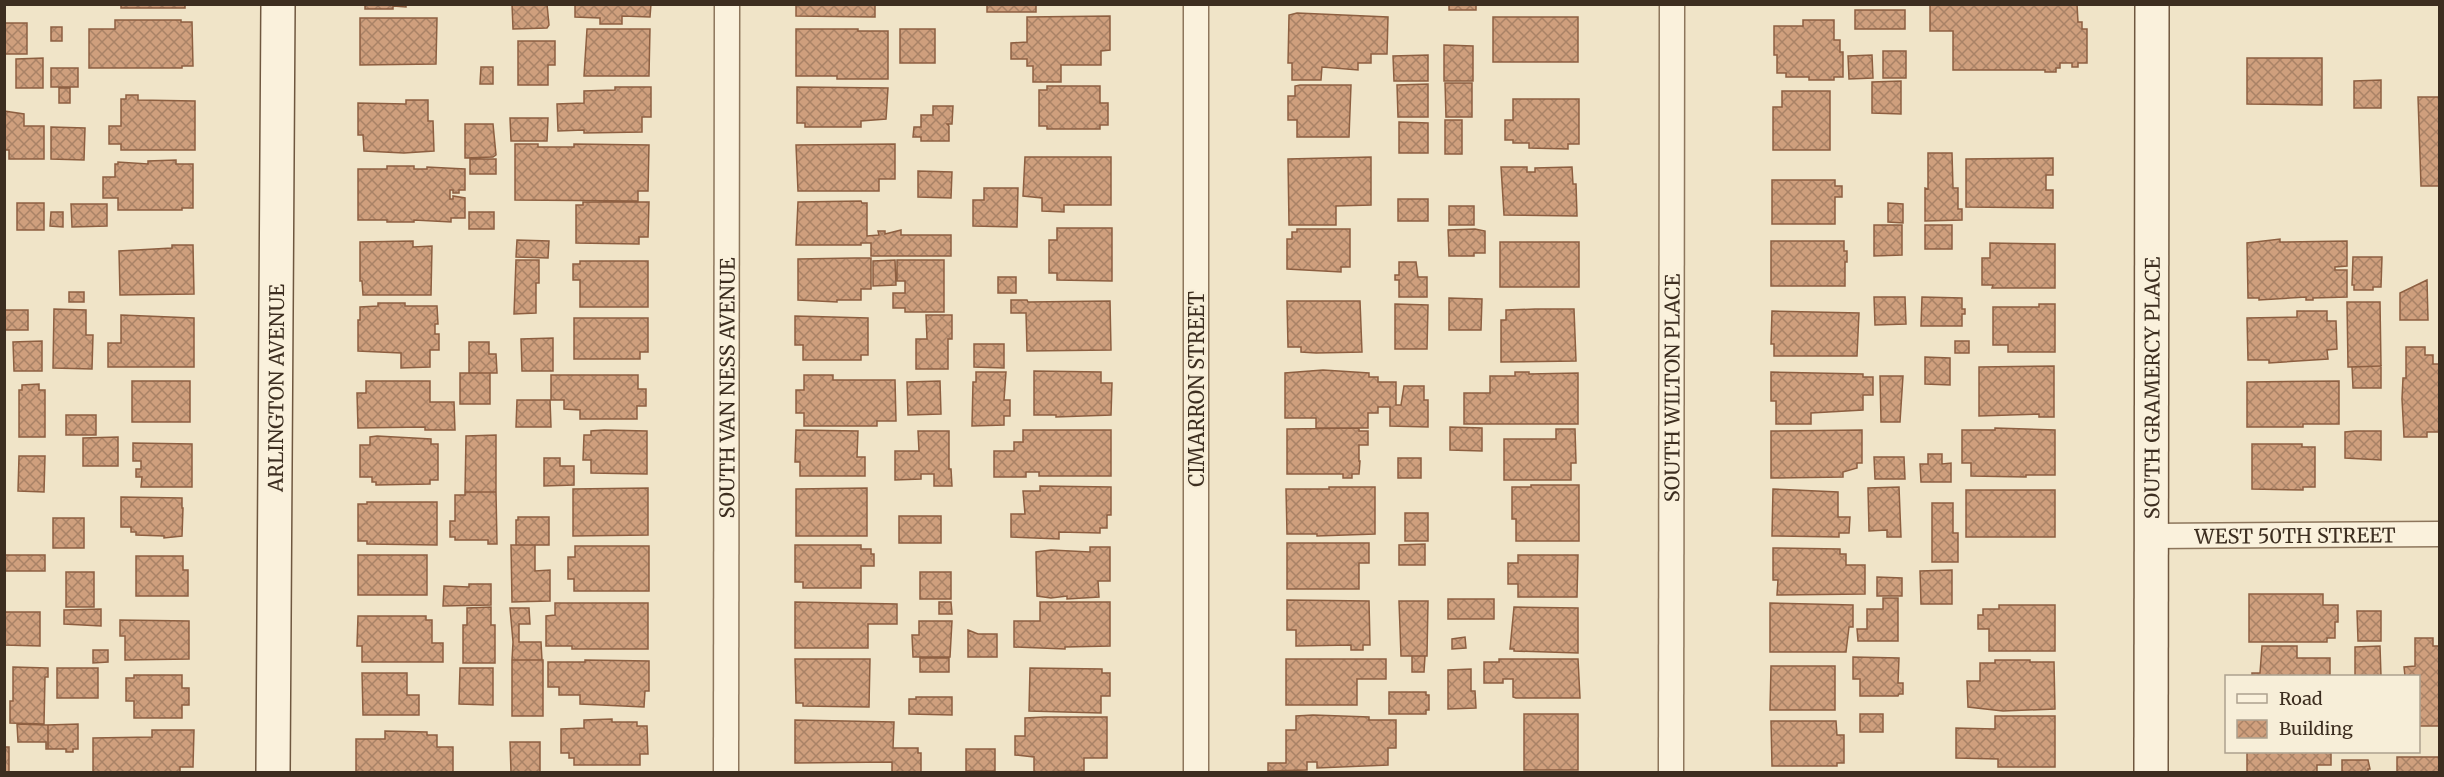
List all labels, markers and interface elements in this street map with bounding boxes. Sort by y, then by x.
street label: SOUTH VAN NESS AVENUE [714,257,739,518]
street label: SOUTH GRAMERCY PLACE [2139,257,2164,519]
street label: SOUTH WILTON PLACE [1659,274,1684,502]
street label: ARLINGTON AVENUE [262,284,289,493]
street label: CIMARRON STREET [1184,291,1209,487]
street label: WEST 50TH STREET [2193,522,2396,548]
legend [2225,675,2420,753]
text: Road [2279,687,2323,710]
text: Building [2279,717,2353,740]

